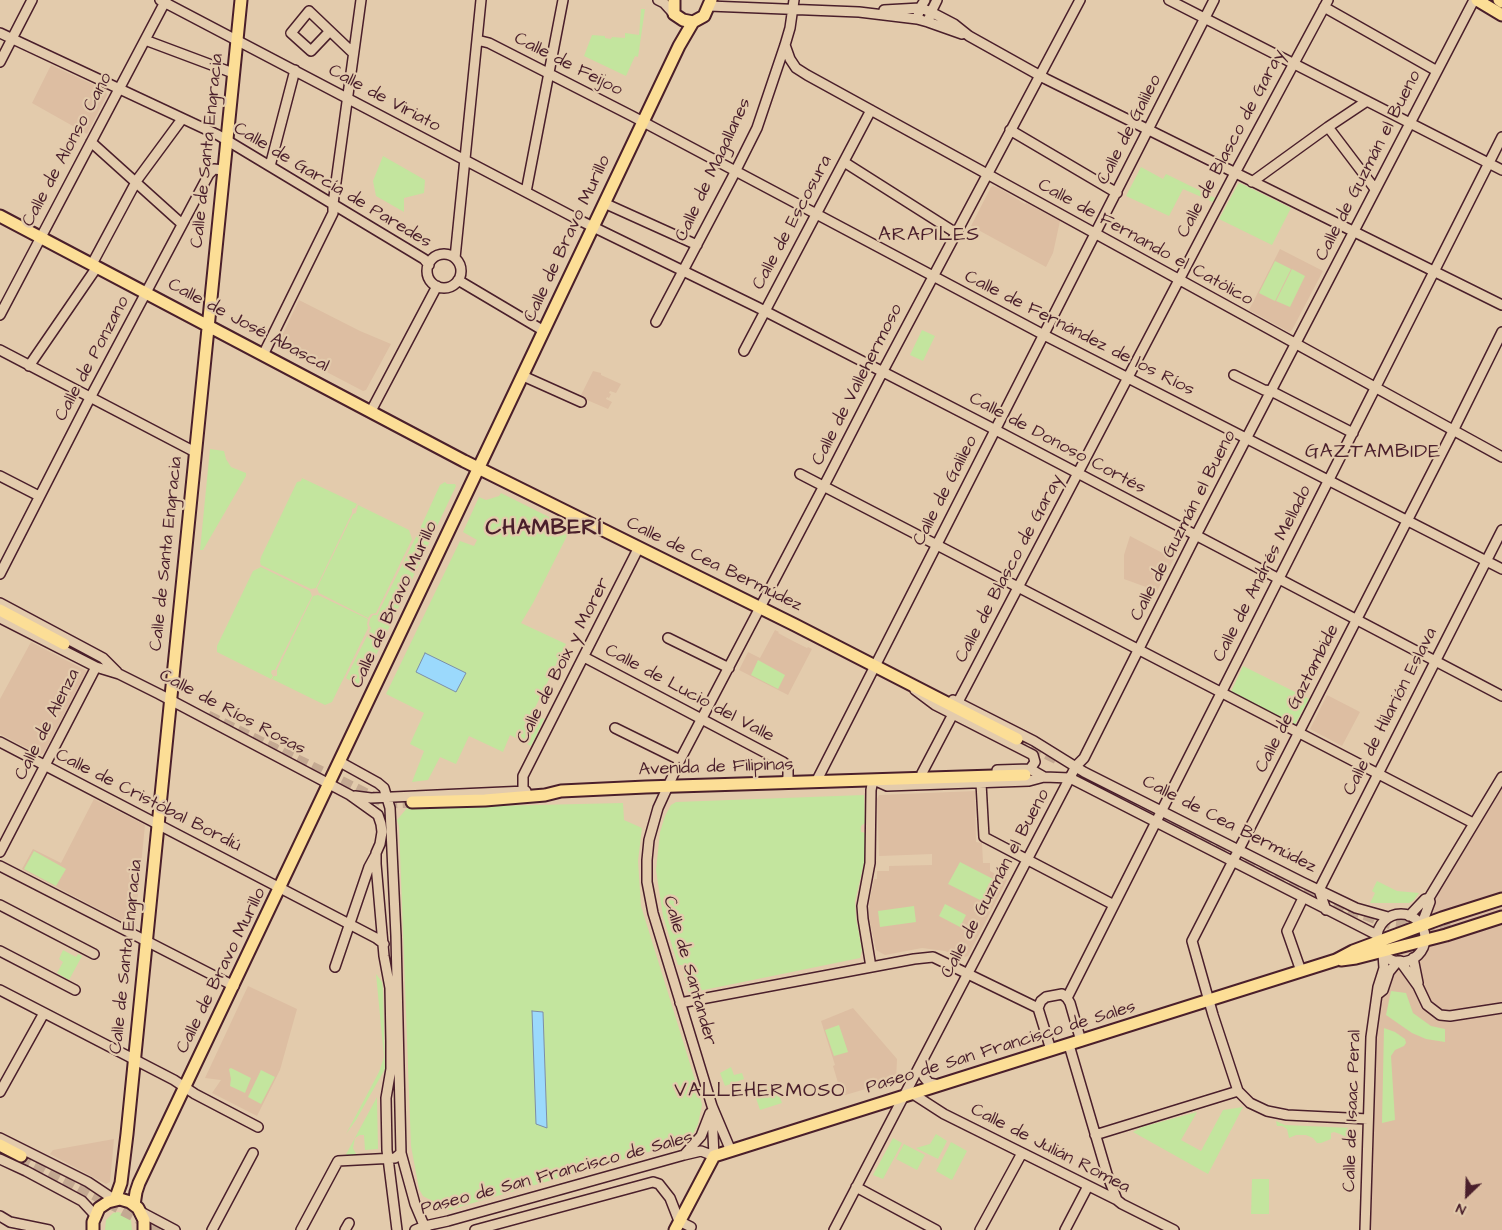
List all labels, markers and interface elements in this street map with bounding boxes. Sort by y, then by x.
street label: Calle de Feijoo [510,28,626,102]
street label: Calle de Blasco de Garay [1173,46,1291,242]
street label: Calle de Santa Engracia [187,53,229,249]
street label: Calle de Viriato [324,60,444,138]
street label: Calle de Guzmán el Bueno [1311,67,1427,265]
street label: Calle de Alonso Cano [18,69,118,231]
street label: Calle de Galileo [1093,71,1167,189]
street label: Calle de Magallanes [671,95,757,245]
street label: Calle de García de Paredes [229,118,435,254]
street label: Calle de Bravo Murillo [520,152,616,326]
street label: Calle de Escosura [748,152,838,294]
street label: Calle de Fernando el Católico [1034,175,1256,311]
district label: ARAPILES [877,224,981,248]
street label: Calle de Fernández de los Ríos [960,266,1198,402]
street label: Calle de José Abascal [164,274,332,378]
street label: Calle de Ponzano [51,293,135,425]
street label: Calle de Vallehermoso [808,301,908,469]
street label: Calle de Donoso Cortés [965,388,1149,500]
street label: Calle de Guzmán el Bueno [1126,427,1242,625]
street label: Calle de Galileo [909,432,983,550]
district label: GAZTAMBIDE [1304,441,1442,465]
street label: Calle de Santa Engracia [146,456,188,652]
street label: Calle de Blasco de Garay [951,471,1069,667]
street label: Calle de Andrés Mellado [1209,482,1317,666]
street label: Calle de Cea Bermúdez [623,513,805,617]
district label: CHAMBERÍ [485,516,603,542]
street label: Calle de Bravo Murillo [347,518,443,692]
street label: Calle de Boix y Morer [513,574,615,748]
street label: Calle de Gaztambide [1251,621,1345,777]
street label: Calle de Hilarión Eslava [1339,624,1443,800]
street label: Calle de Lucio del Valle [601,640,777,748]
street label: Calle de Ríos Rosas [155,665,309,761]
street label: Calle de Alenza [11,666,85,784]
street label: Calle de Cristóbal Bordiú [51,745,245,857]
street label: Avenida de Filipinas [638,755,794,781]
street label: Calle de Cea Bermúdez [1138,772,1320,878]
street label: Calle de Guzmán el Bueno [937,786,1055,982]
street label: Calle de Santa Engracia [106,859,148,1055]
street label: Calle de Bravo Murillo [172,885,272,1057]
street label: Calle de Santander [657,894,721,1048]
street label: Paseo de San Francisco de Sales [864,997,1138,1099]
street label: Calle de Isaac Peral [1339,1029,1367,1193]
district label: VALLEHERMOSO [673,1080,847,1104]
street label: Calle de Julián Romea [967,1099,1133,1199]
street label: Paseo de San Francisco de Sales [419,1127,695,1221]
north arrow [1442,1170,1492,1220]
text: N [1453,1198,1469,1220]

